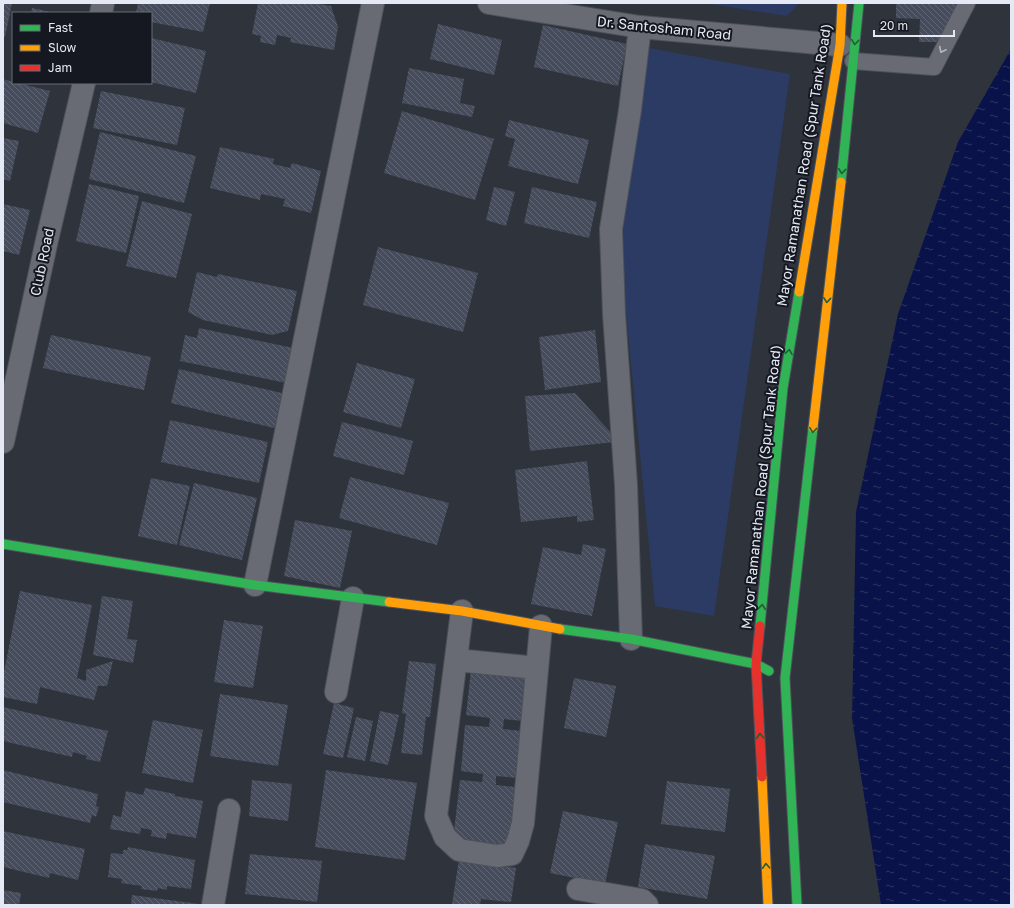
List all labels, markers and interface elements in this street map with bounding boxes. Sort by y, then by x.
legend [12,12,152,84]
street label: Dr. Santosham Road [596,12,732,43]
scale bar [874,12,954,38]
text: 20 m [880,18,908,33]
text: Fast [48,20,73,35]
street label: Mayor Ramanathan Road (Spur Tank Road) [773,22,834,307]
one-way arrow [851,39,860,45]
text: Slow [48,40,76,55]
one-way arrow [940,46,947,53]
text: Jam [48,60,72,75]
one-way arrow [837,168,846,174]
street label: Club Road [26,226,57,297]
one-way arrow [823,297,832,303]
street label: Mayor Ramanathan Road (Spur Tank Road) [737,344,784,630]
one-way arrow [784,349,793,355]
one-way arrow [808,426,817,433]
one-way arrow [757,604,766,610]
one-way arrow [755,733,764,739]
one-way arrow [762,863,770,869]

